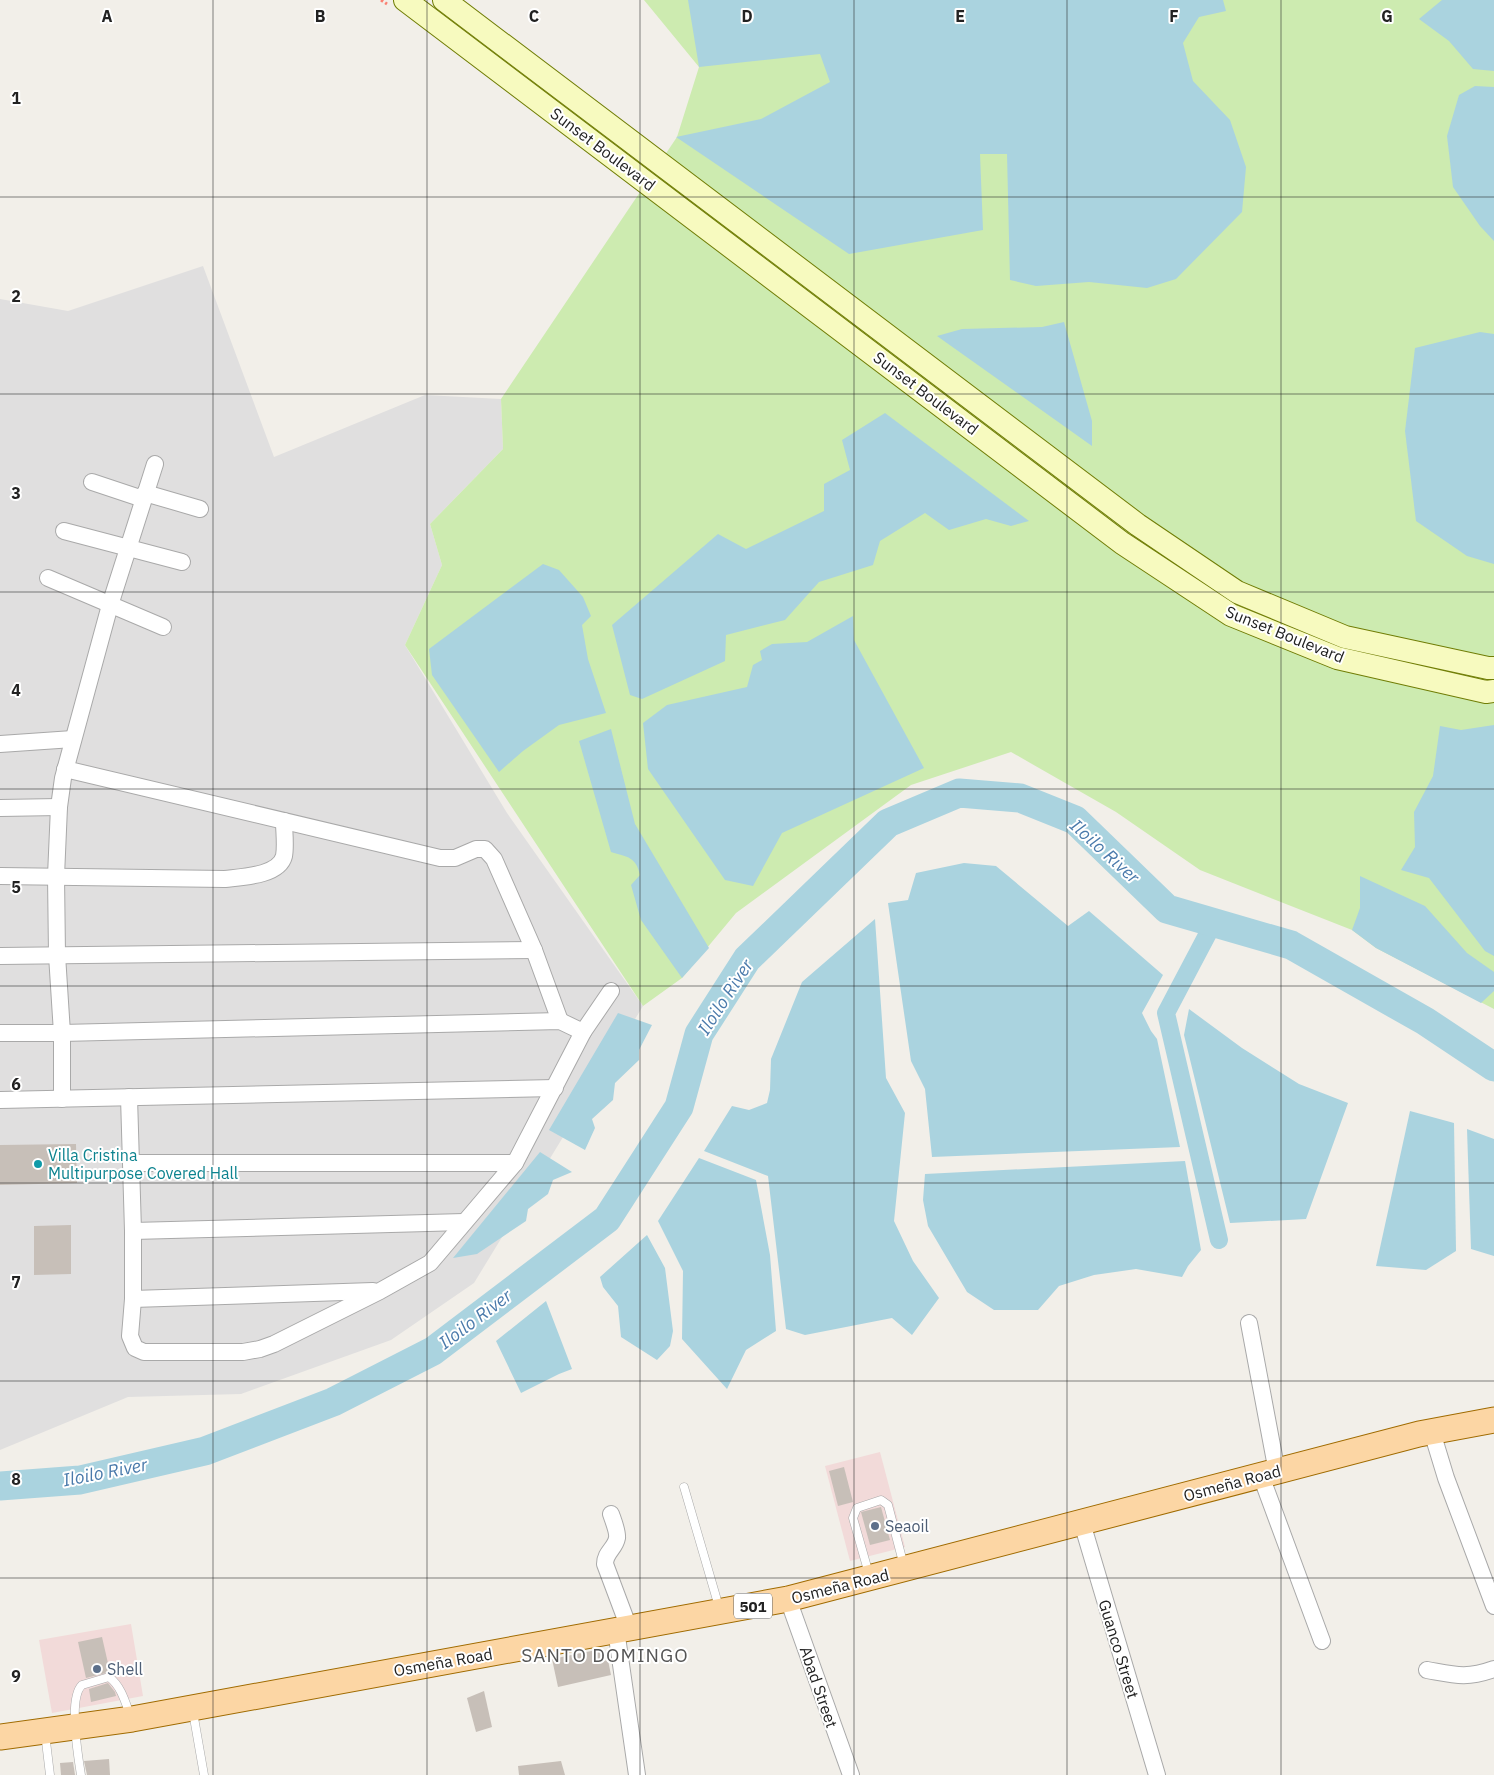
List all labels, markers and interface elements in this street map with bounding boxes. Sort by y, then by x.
text: A [102,6,113,26]
text: B [315,6,326,26]
text: C [529,6,539,26]
text: D [741,6,753,26]
text: E [955,6,965,26]
text: F [1169,6,1179,26]
text: G [1381,6,1393,26]
text: 1 [11,88,21,108]
street label: Sunset Boulevard [547,103,659,195]
text: 2 [11,286,21,306]
street label: Sunset Boulevard [870,347,982,439]
text: 3 [11,483,21,503]
street label: Sunset Boulevard [1223,601,1347,667]
text: 4 [11,680,21,700]
water label: Iloilo River [1065,814,1145,888]
text: 5 [11,877,21,897]
water label: Iloilo River [692,954,758,1039]
text: 6 [11,1074,21,1094]
place label: Villa Cristina Multipurpose Covered Hall [48,1145,238,1183]
marker: Villa Cristina Multipurpose Covered Hall [32,1158,44,1170]
text: 7 [11,1272,21,1292]
water label: Iloilo River [434,1284,516,1354]
water label: Iloilo River [61,1452,150,1491]
street label: Osmeña Road [1181,1460,1283,1506]
text: 8 [11,1469,21,1489]
place label: Seaoil [885,1516,929,1536]
marker: Seaoil [869,1520,881,1532]
street label: Osmeña Road [789,1564,891,1608]
road number: 501 [734,1594,772,1618]
street label: Guanco Street [1094,1597,1144,1701]
street label: Osmeña Road [392,1643,494,1681]
district label: SANTO DOMINGO [521,1643,689,1667]
street label: Abad Street [796,1644,842,1730]
place label: Shell [107,1659,143,1679]
marker: Shell [91,1663,103,1675]
text: 9 [11,1666,21,1686]

